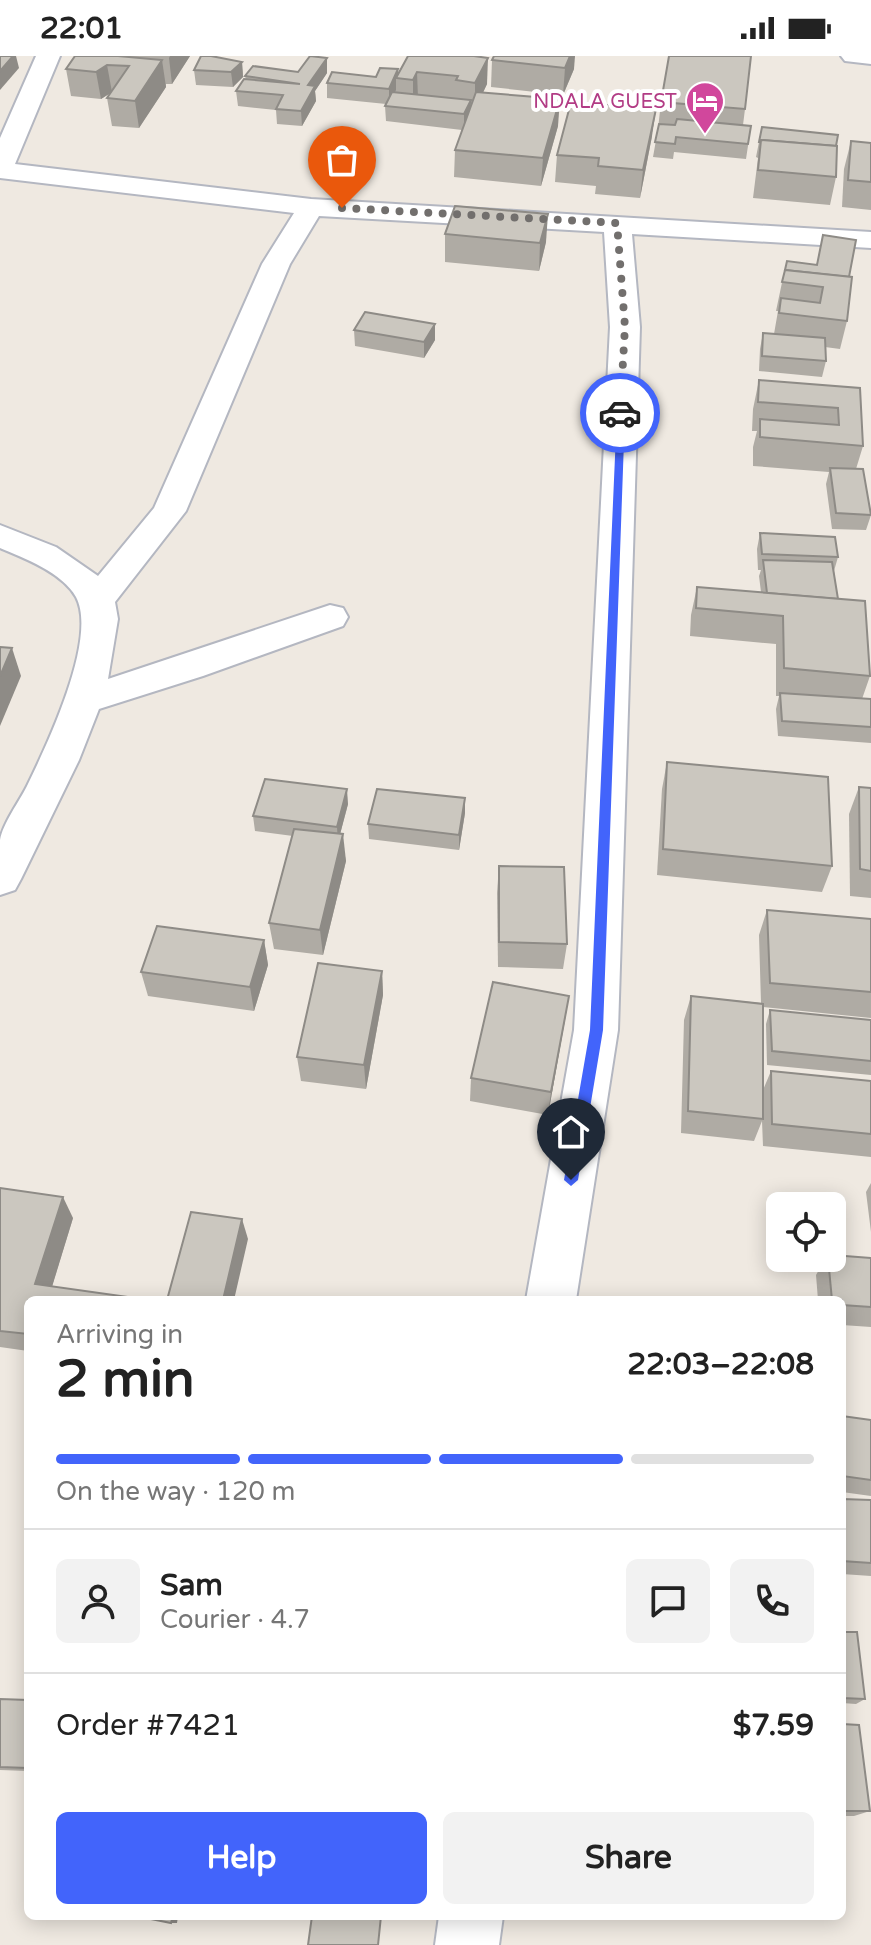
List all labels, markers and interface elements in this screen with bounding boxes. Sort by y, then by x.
text: 22:01 [40,10,123,47]
hotel icon: NDALA GUEST [684,80,726,135]
place label: NDALA GUEST [533,90,677,114]
pin [308,126,376,208]
icon: bag [320,138,364,182]
courier [580,373,660,453]
icon: car [598,391,642,435]
pin [537,1098,605,1180]
icon: home [549,1110,593,1154]
map controls [766,1192,846,1272]
button: locate [766,1192,846,1272]
text: Arriving in [56,1319,183,1350]
text: 22:03–22:08 [627,1346,814,1383]
text: 2 min [56,1348,195,1411]
text: On the way · 120 m [56,1476,295,1507]
button: person [56,1559,140,1643]
button: chat [626,1559,710,1643]
button: phone [730,1559,814,1643]
text: Sam [160,1567,223,1604]
text: Courier · 4.7 [160,1604,310,1635]
text: Order #7421 [56,1707,240,1744]
text: $7.59 [733,1707,814,1744]
button: Help [56,1812,427,1904]
button: Share [443,1812,814,1904]

